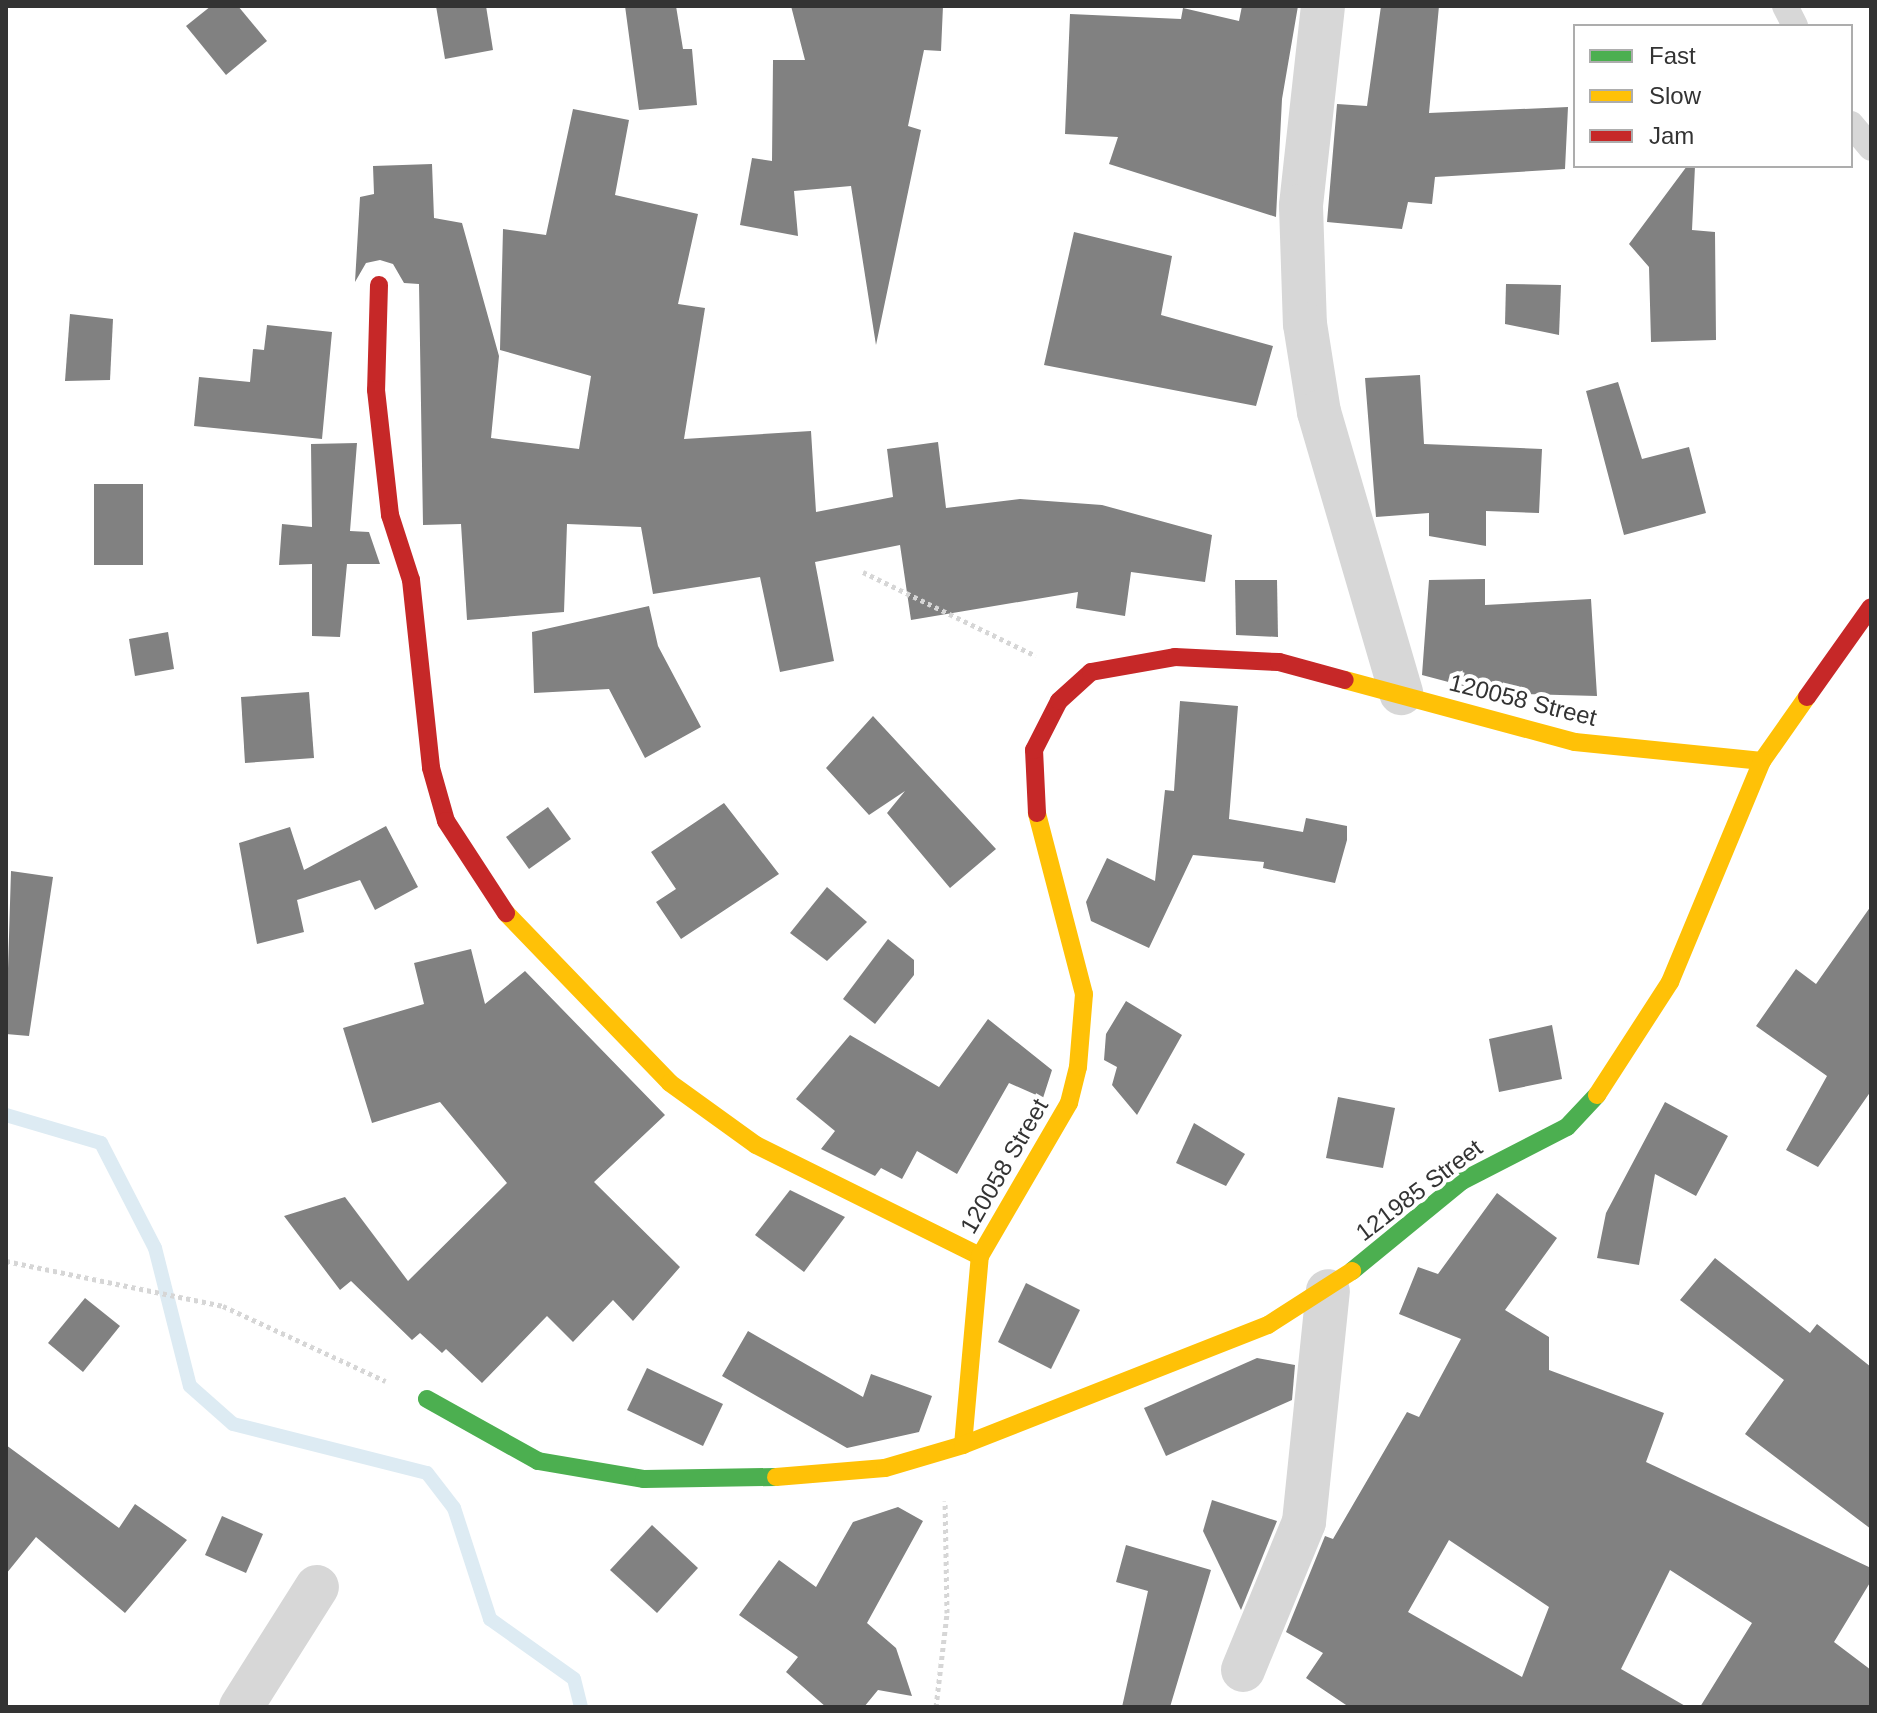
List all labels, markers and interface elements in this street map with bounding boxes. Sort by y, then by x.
legend [1573,24,1853,168]
text: Fast [1649,42,1696,69]
text: Slow [1649,82,1701,109]
text: Jam [1649,122,1694,149]
street label: 120058 Street [1446,668,1600,732]
street label: 120058 Street [954,1094,1054,1238]
street label: 121985 Street [1350,1133,1488,1247]

